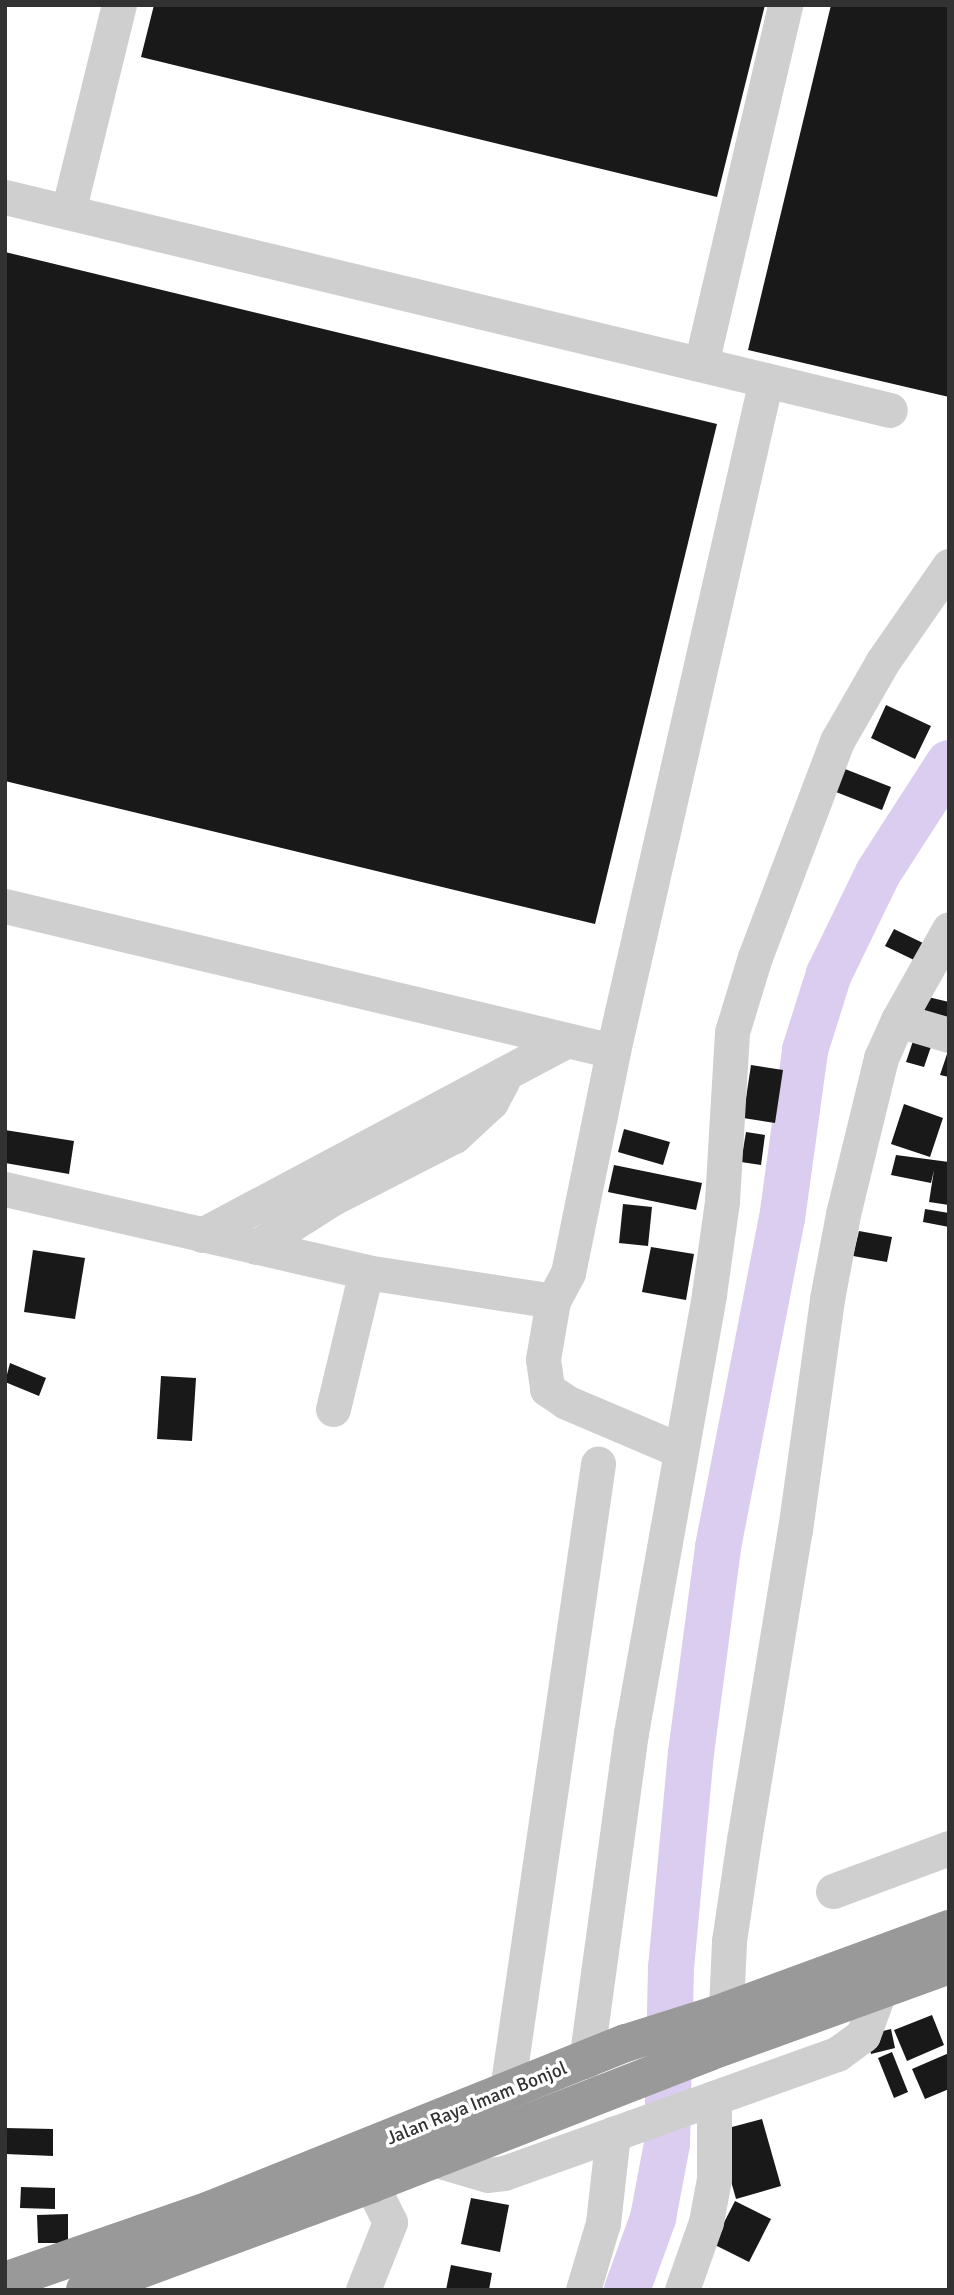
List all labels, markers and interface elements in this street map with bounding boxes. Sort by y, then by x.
street label: Jalan Raya Imam Bonjol [383,2057,571,2151]

